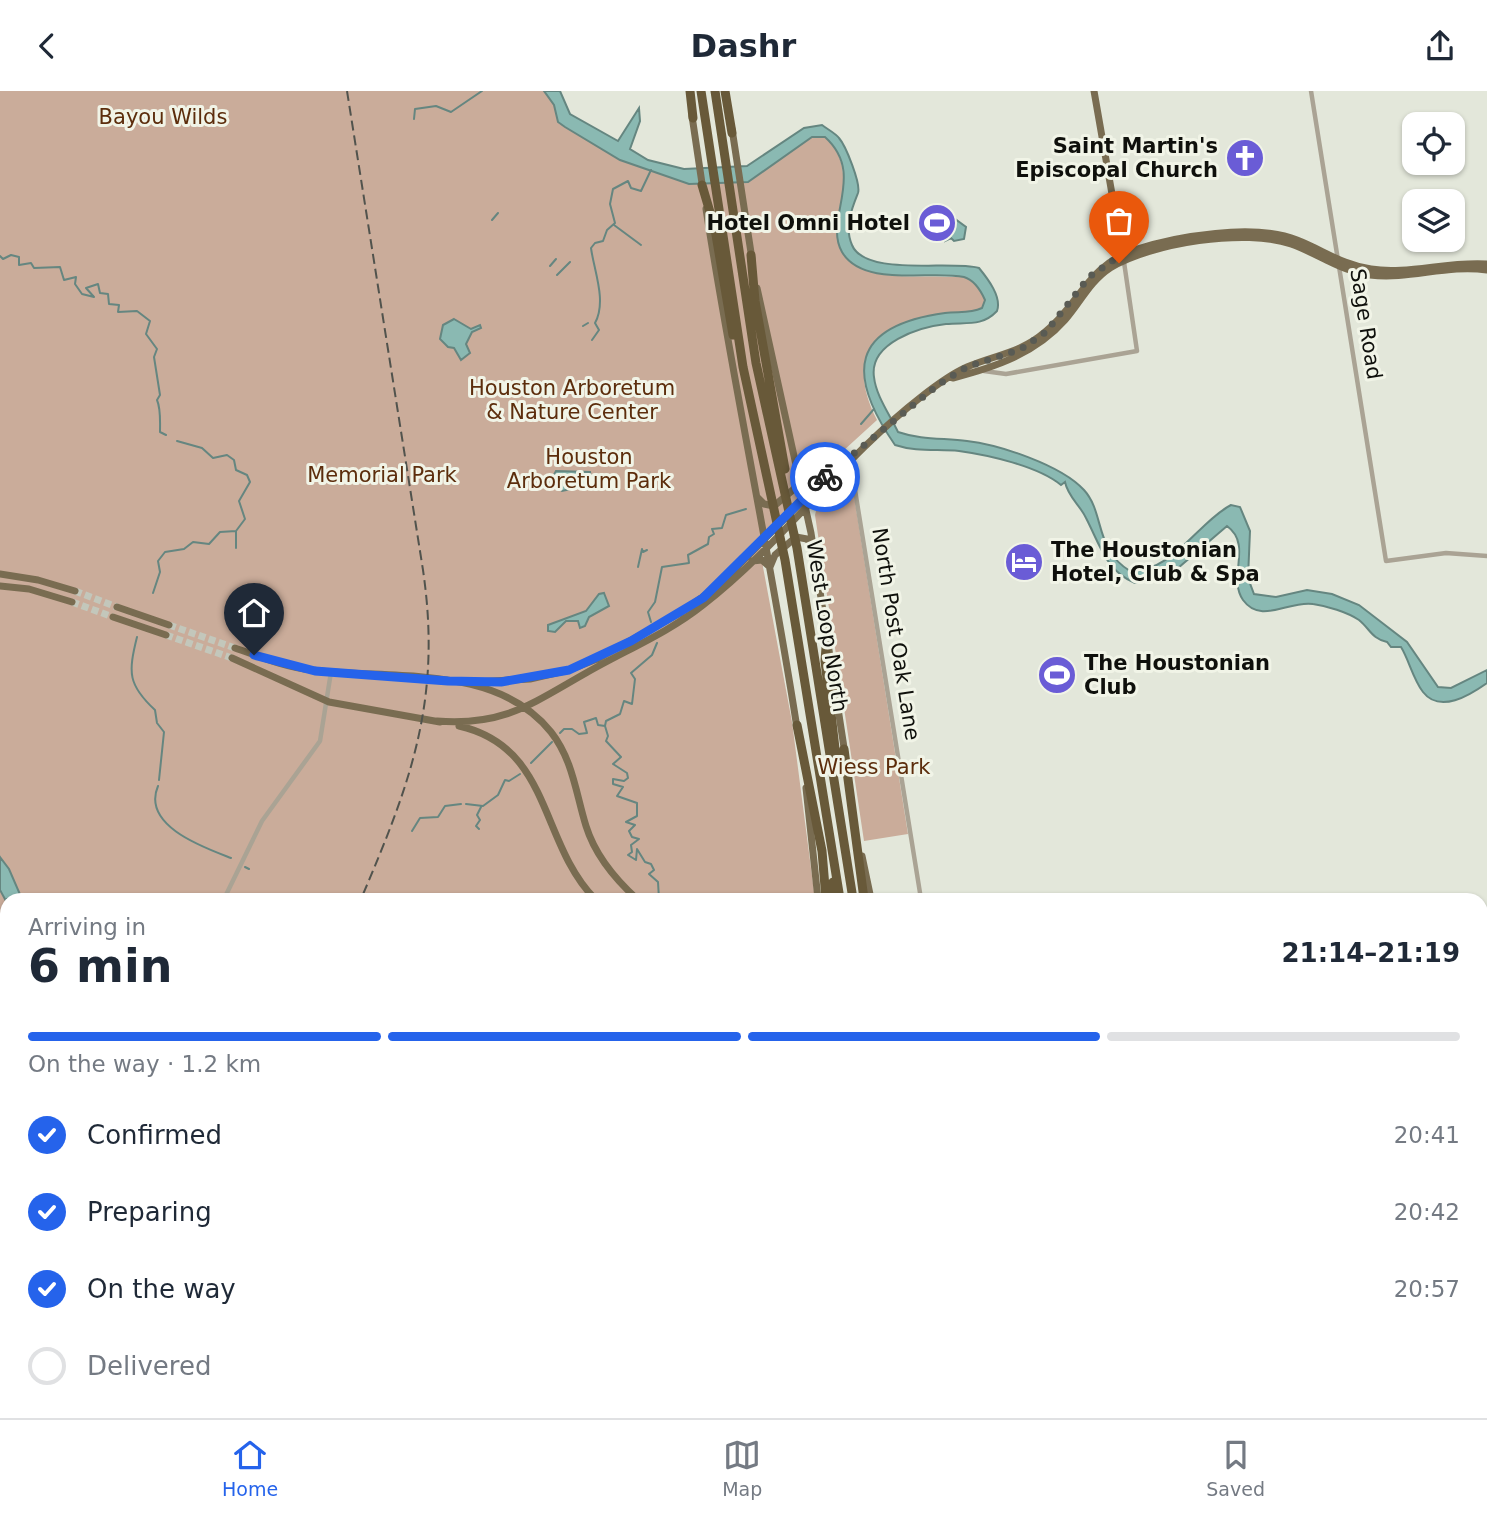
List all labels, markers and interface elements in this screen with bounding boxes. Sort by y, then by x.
icon: back [28,27,66,65]
text: Dashr [691,27,796,65]
icon: share [1421,27,1459,65]
park label: Bayou Wilds [99,105,227,129]
map controls [1402,112,1465,252]
button: locate [1402,112,1465,175]
place label: Saint Martin's Episcopal Church [1015,134,1218,182]
church icon: Saint Martin's Episcopal Church [1224,137,1266,179]
button: layers [1402,189,1465,252]
pin [1089,191,1149,263]
sports icon: Hotel Omni Hotel [916,202,958,244]
icon: bag [1100,202,1138,240]
place label: Hotel Omni Hotel [707,211,910,235]
street label: Sage Road [1345,267,1387,381]
park label: Houston Arboretum & Nature Center [469,376,675,424]
courier [790,442,860,512]
park label: Houston Arboretum Park [507,445,672,493]
icon: bike [806,458,844,496]
park label: Memorial Park [307,463,458,487]
street label: North Post Oak Lane [867,526,925,742]
street label: West Loop North [802,538,852,714]
place label: The Houstonian Hotel, Club & Spa [1051,538,1260,586]
hotel icon: The Houstonian Hotel, Club & Spa [1003,541,1045,583]
pin [224,583,284,655]
icon: home [235,594,273,632]
place label: The Houstonian Club [1084,651,1270,699]
sports icon: The Houstonian Club [1036,654,1078,696]
park label: Wiess Park [818,755,931,779]
text: Arriving in [28,914,146,940]
text: 21:14–21:19 [1281,938,1460,968]
text: 6 min [28,939,172,993]
text: On the way · 1.2 km [28,1051,261,1077]
icon: check [28,1116,66,1154]
text: Confirmed [87,1120,222,1150]
text: 20:41 [1394,1122,1460,1148]
icon: check [28,1193,66,1231]
text: Preparing [87,1197,212,1227]
text: 20:42 [1394,1199,1460,1225]
icon: check [28,1270,66,1308]
text: On the way [87,1274,236,1304]
text: 20:57 [1394,1276,1460,1302]
text: Delivered [87,1351,211,1381]
tab: Home [222,1436,278,1500]
tab: Map [722,1436,762,1500]
tab: Saved [1206,1436,1265,1500]

